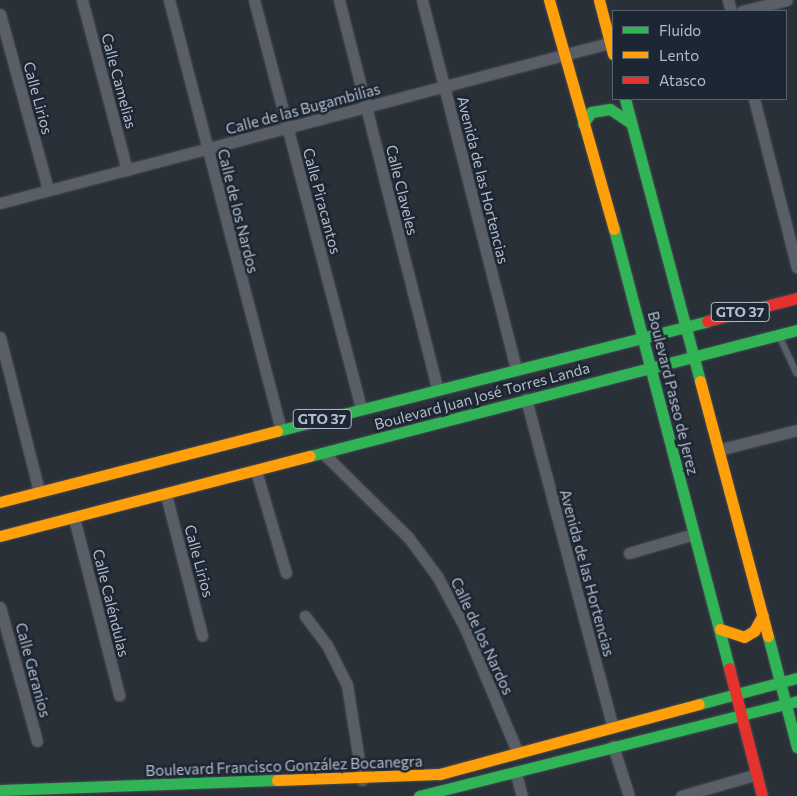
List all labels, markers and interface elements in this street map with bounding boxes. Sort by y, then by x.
legend [612,10,787,100]
text: Fluido [659,21,701,39]
street label: Calle Camelias [98,31,140,131]
text: Lento [659,46,699,64]
street label: Calle Lirios [20,60,56,136]
text: Atasco [659,71,706,89]
street label: Calle de las Bugambilias [224,80,382,138]
street label: Avenida de las Hortencias [453,94,513,266]
street label: Calle Claveles [382,143,422,237]
street label: Calle Piracantos [299,146,345,256]
street label: Calle de los Nardos [214,147,262,275]
road number: GTO 37 [710,300,770,324]
street label: Boulevard Paseo de Jerez [644,309,702,477]
street label: Boulevard Juan José Torres Landa [372,359,592,433]
road number: GTO 37 [292,408,352,430]
street label: Avenida de las Hortencias [556,487,618,659]
street label: Calle Lirios [181,523,217,599]
street label: Calle Caléndulas [89,547,133,659]
street label: Calle de los Nardos [447,574,517,698]
street label: Calle Geranios [12,621,54,719]
street label: Boulevard Francisco González Bocanegra [145,752,423,780]

